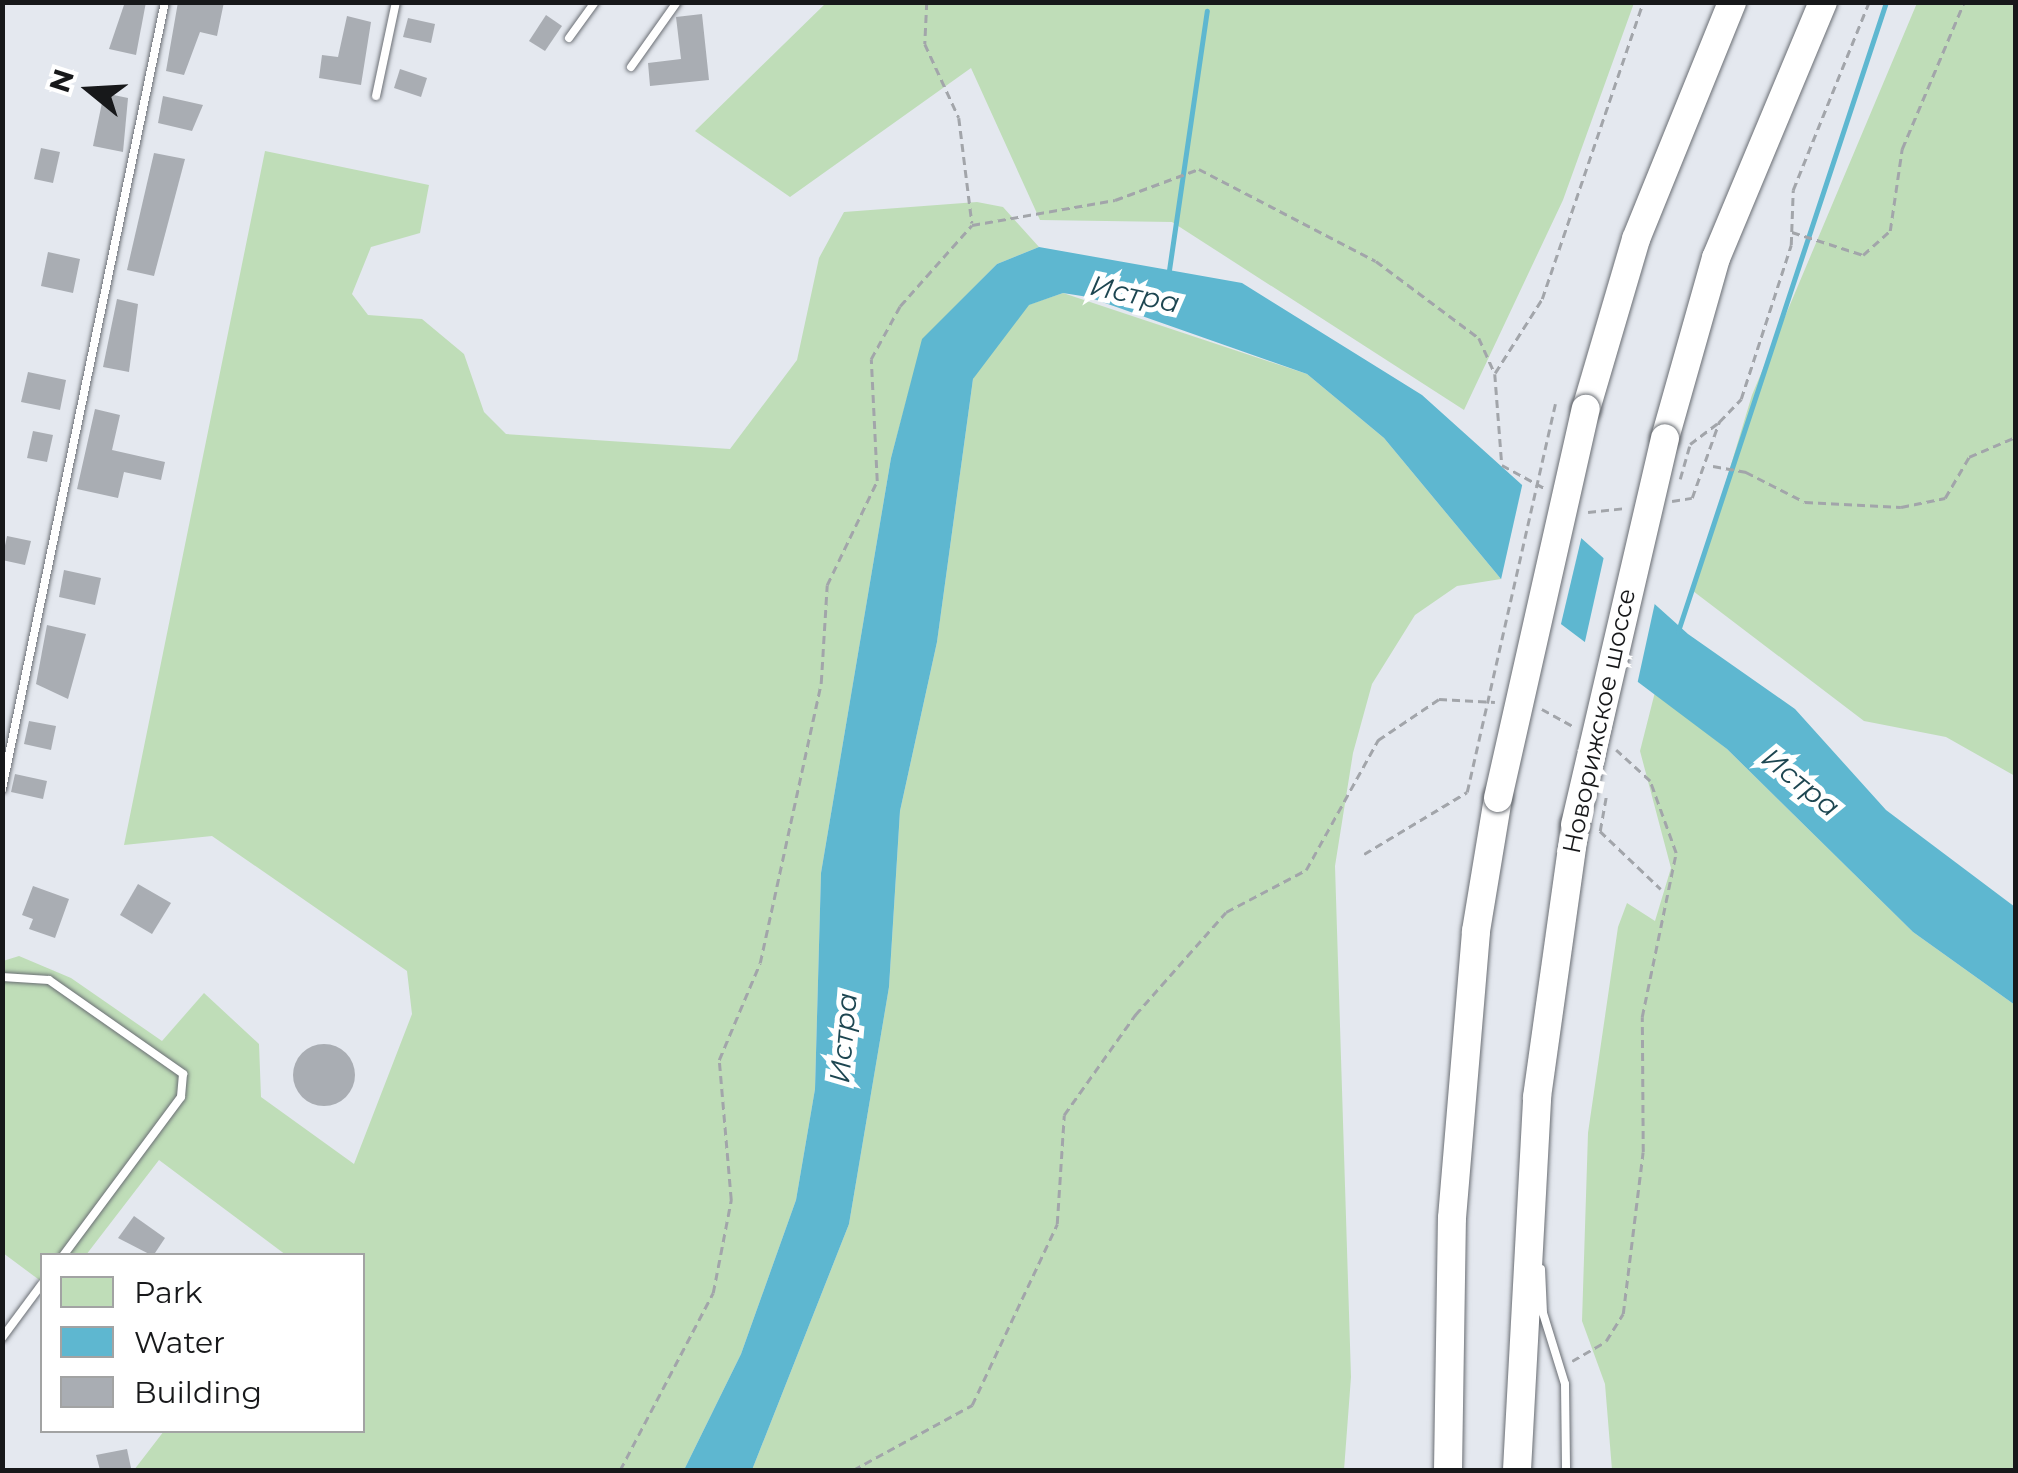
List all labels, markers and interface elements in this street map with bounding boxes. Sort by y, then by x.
north arrow [40,40,140,140]
text: N [42,65,81,97]
water label: Истра [1087,268,1183,320]
street label: Новорижское шоссе [1556,586,1642,856]
water label: Истра [1755,740,1847,824]
water label: Истра [822,991,864,1085]
legend [40,1253,365,1433]
text: Park [134,1274,203,1311]
text: Water [134,1324,225,1361]
text: Building [134,1374,262,1411]

